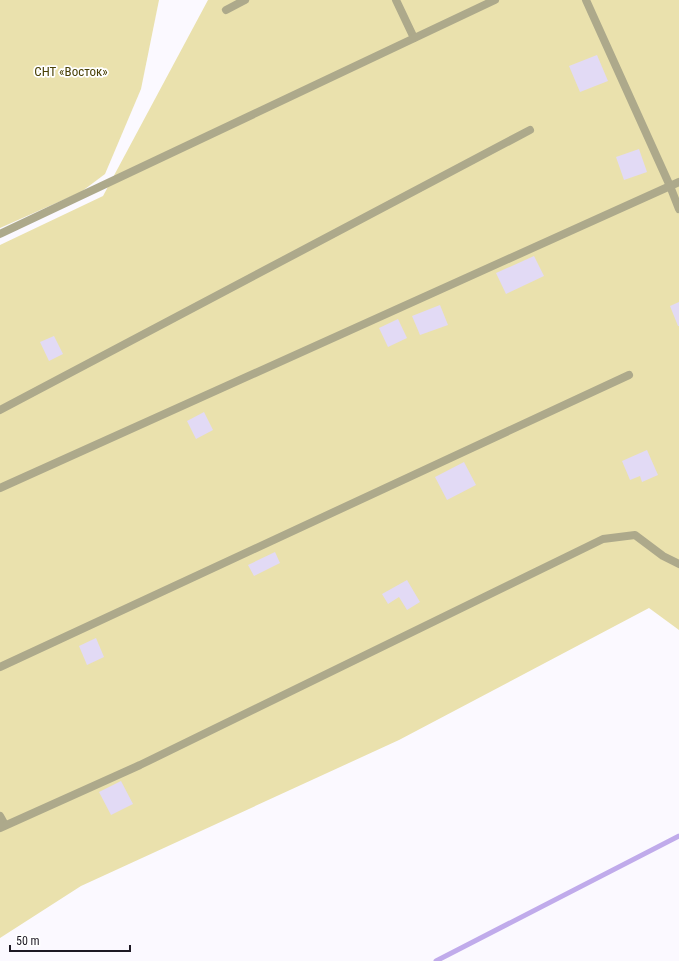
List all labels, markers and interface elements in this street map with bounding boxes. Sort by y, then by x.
park label: СНТ «Восток» [34,64,108,79]
scale bar [10,927,130,953]
text: 50 m [16,934,40,948]

